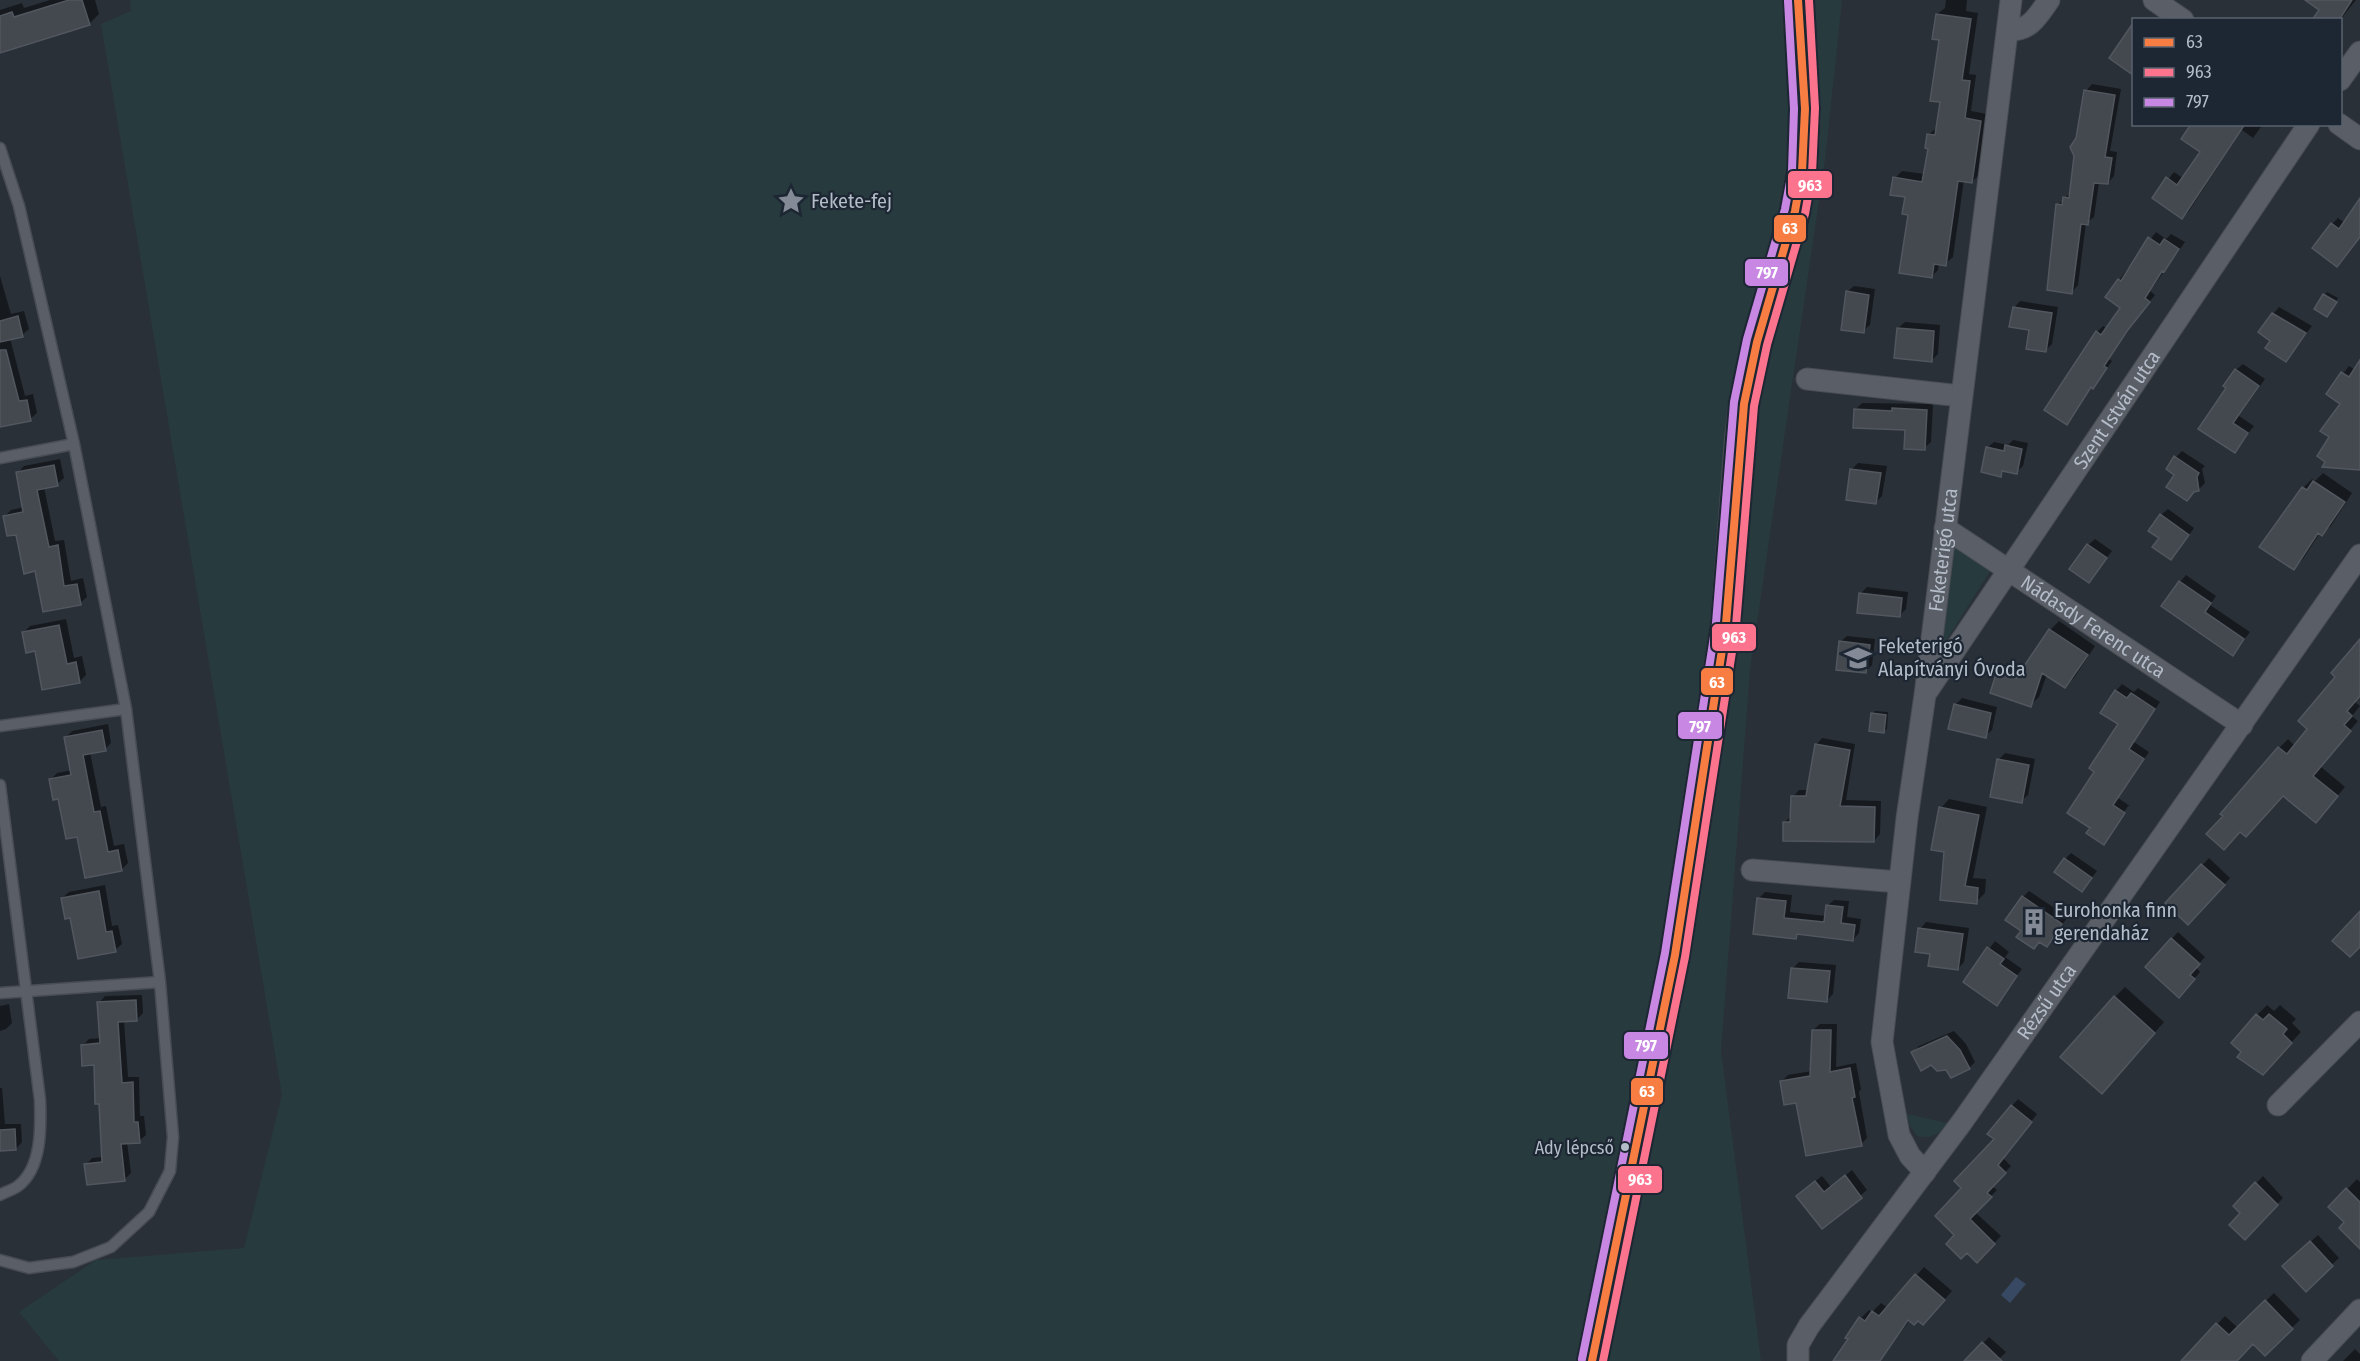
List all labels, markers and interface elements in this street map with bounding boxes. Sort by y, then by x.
legend [2132,18,2342,126]
text: 63 [2186,31,2203,53]
text: 963 [2186,61,2212,83]
text: 797 [2186,91,2209,113]
line badge: 963 [1787,170,1833,199]
text: 963 [1798,176,1822,195]
place icon: Fekete-fej [776,186,806,216]
place label: Fekete-fej [811,189,892,213]
line badge: 63 [1773,214,1807,243]
text: 63 [1782,219,1798,238]
line badge: 797 [1744,258,1789,287]
text: 797 [1756,263,1778,282]
street label: Szent István utca [2068,346,2165,474]
street label: Feketerigó utca [1923,487,1962,613]
street label: Nádasdy Ferenc utca [2017,570,2170,683]
line badge: 963 [1711,623,1757,652]
text: 963 [1722,628,1746,647]
place label: Feketerigó Alapítványi Óvoda [1878,634,2026,681]
school or university icon: Feketerigó Alapítványi Óvoda [1843,643,1873,673]
line badge: 63 [1700,667,1734,696]
text: 63 [1709,673,1725,692]
line badge: 797 [1677,711,1723,740]
text: 797 [1689,717,1711,736]
place label: Eurohonka finn gerendaház [2054,898,2177,945]
building icon: Eurohonka finn gerendaház [2019,907,2049,937]
street label: Rézsű utca [2012,959,2081,1044]
line badge: 797 [1623,1031,1669,1060]
text: 797 [1635,1036,1657,1055]
line badge: 63 [1630,1077,1664,1106]
text: 63 [1639,1082,1655,1101]
place label: Ady lépcső [1535,1137,1614,1159]
marker: Ady lépcső [1619,1141,1631,1153]
line badge: 963 [1617,1165,1663,1194]
text: 963 [1628,1170,1652,1189]

